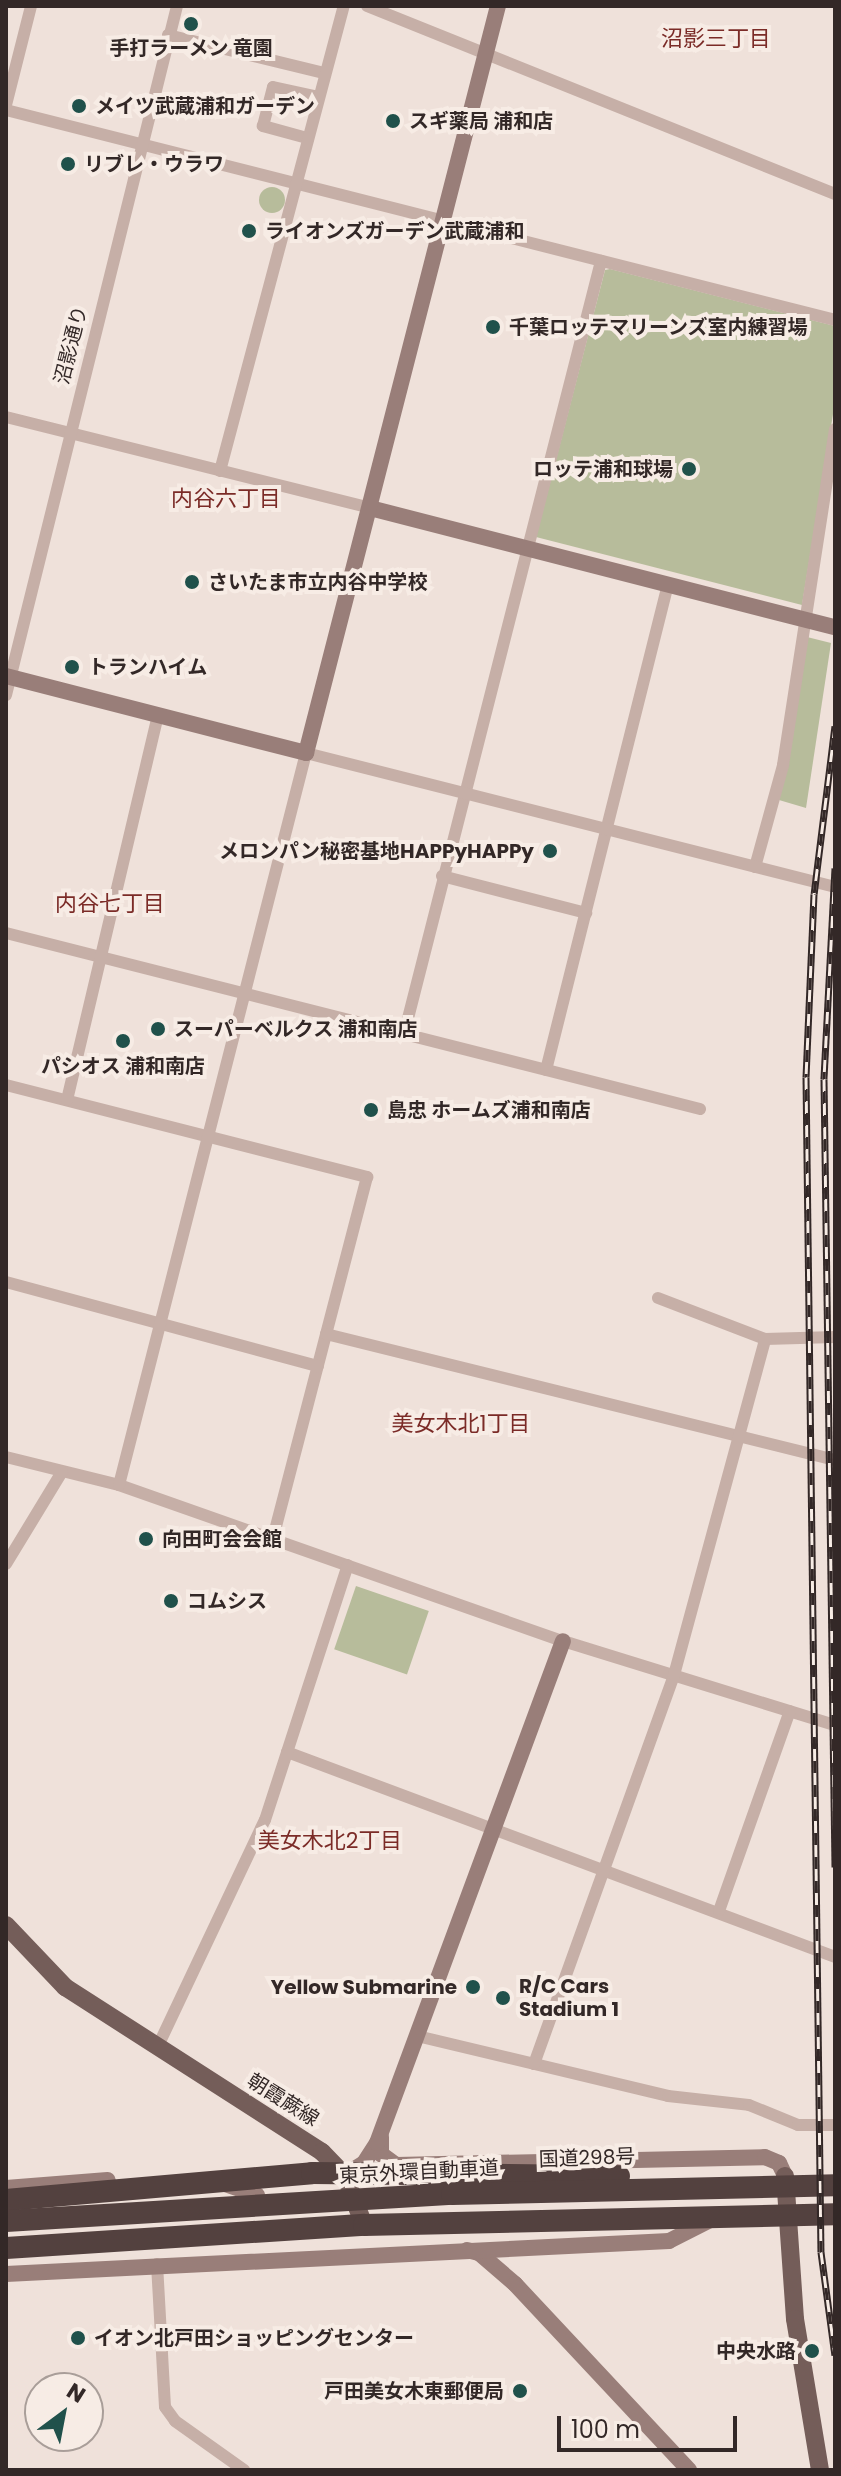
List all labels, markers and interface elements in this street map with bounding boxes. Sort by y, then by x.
marker: 手打ラーメン 竜園 [182,15,200,33]
district label: 沼影三丁目 [661,26,771,52]
place label: 手打ラーメン 竜園 [109,36,273,60]
place label: メイツ武蔵浦和ガーデン [95,94,315,118]
marker: メイツ武蔵浦和ガーデン [70,97,88,115]
place label: スギ薬局 浦和店 [409,109,553,133]
marker: スギ薬局 浦和店 [384,112,402,130]
place label: リブレ・ウラワ [84,152,224,176]
marker: リブレ・ウラワ [59,155,77,173]
place label: ライオンズガーデン武蔵浦和 [265,219,525,243]
marker: ライオンズガーデン武蔵浦和 [240,222,258,240]
street label: 沼影通り [50,303,92,387]
place label: 千葉ロッテマリーンズ室内練習場 [509,315,809,339]
marker: 千葉ロッテマリーンズ室内練習場 [484,318,502,336]
place label: ロッテ浦和球場 [533,457,673,481]
marker: ロッテ浦和球場 [680,460,698,478]
district label: 内谷六丁目 [171,486,281,512]
place label: さいたま市立内谷中学校 [208,570,428,594]
marker: さいたま市立内谷中学校 [183,573,201,591]
place label: トランハイム [88,655,208,679]
marker: トランハイム [63,658,81,676]
place label: メロンパン秘密基地HAPPyHAPPy [220,839,534,863]
marker: メロンパン秘密基地HAPPyHAPPy [541,842,559,860]
district label: 内谷七丁目 [55,891,165,917]
place label: スーパーベルクス 浦和南店 [174,1017,418,1041]
marker: スーパーベルクス 浦和南店 [149,1020,167,1038]
marker: パシオス 浦和南店 [114,1032,132,1050]
place label: パシオス 浦和南店 [41,1054,205,1078]
place label: 島忠 ホームズ浦和南店 [387,1098,591,1122]
marker: 島忠 ホームズ浦和南店 [362,1101,380,1119]
district label: 美女木北1丁目 [391,1411,531,1437]
place label: 向田町会会館 [162,1527,282,1551]
marker: 向田町会会館 [137,1530,155,1548]
place label: コムシス [187,1589,267,1613]
marker: コムシス [162,1592,180,1610]
district label: 美女木北2丁目 [258,1828,402,1854]
place label: R/C Cars Stadium 1 [519,1974,619,2021]
place label: Yellow Submarine [271,1975,457,1999]
marker: Yellow Submarine [464,1978,482,1996]
marker: R/C Cars Stadium 1 [494,1989,512,2007]
street label: 朝霞蕨線 [243,2069,323,2131]
street label: 国道298号 [538,2144,636,2172]
street label: 東京外環自動車道 [338,2156,500,2188]
place label: イオン北戸田ショッピングセンター [94,2326,414,2350]
marker: イオン北戸田ショッピングセンター [69,2329,87,2347]
place label: 中央水路 [716,2339,796,2363]
marker: 中央水路 [803,2342,821,2360]
north arrow [24,2372,104,2452]
text: N [61,2375,91,2410]
place label: 戸田美女木東郵便局 [324,2379,504,2403]
marker: 戸田美女木東郵便局 [511,2382,529,2400]
scale bar [561,2400,741,2450]
text: 100 m [571,2413,640,2446]

